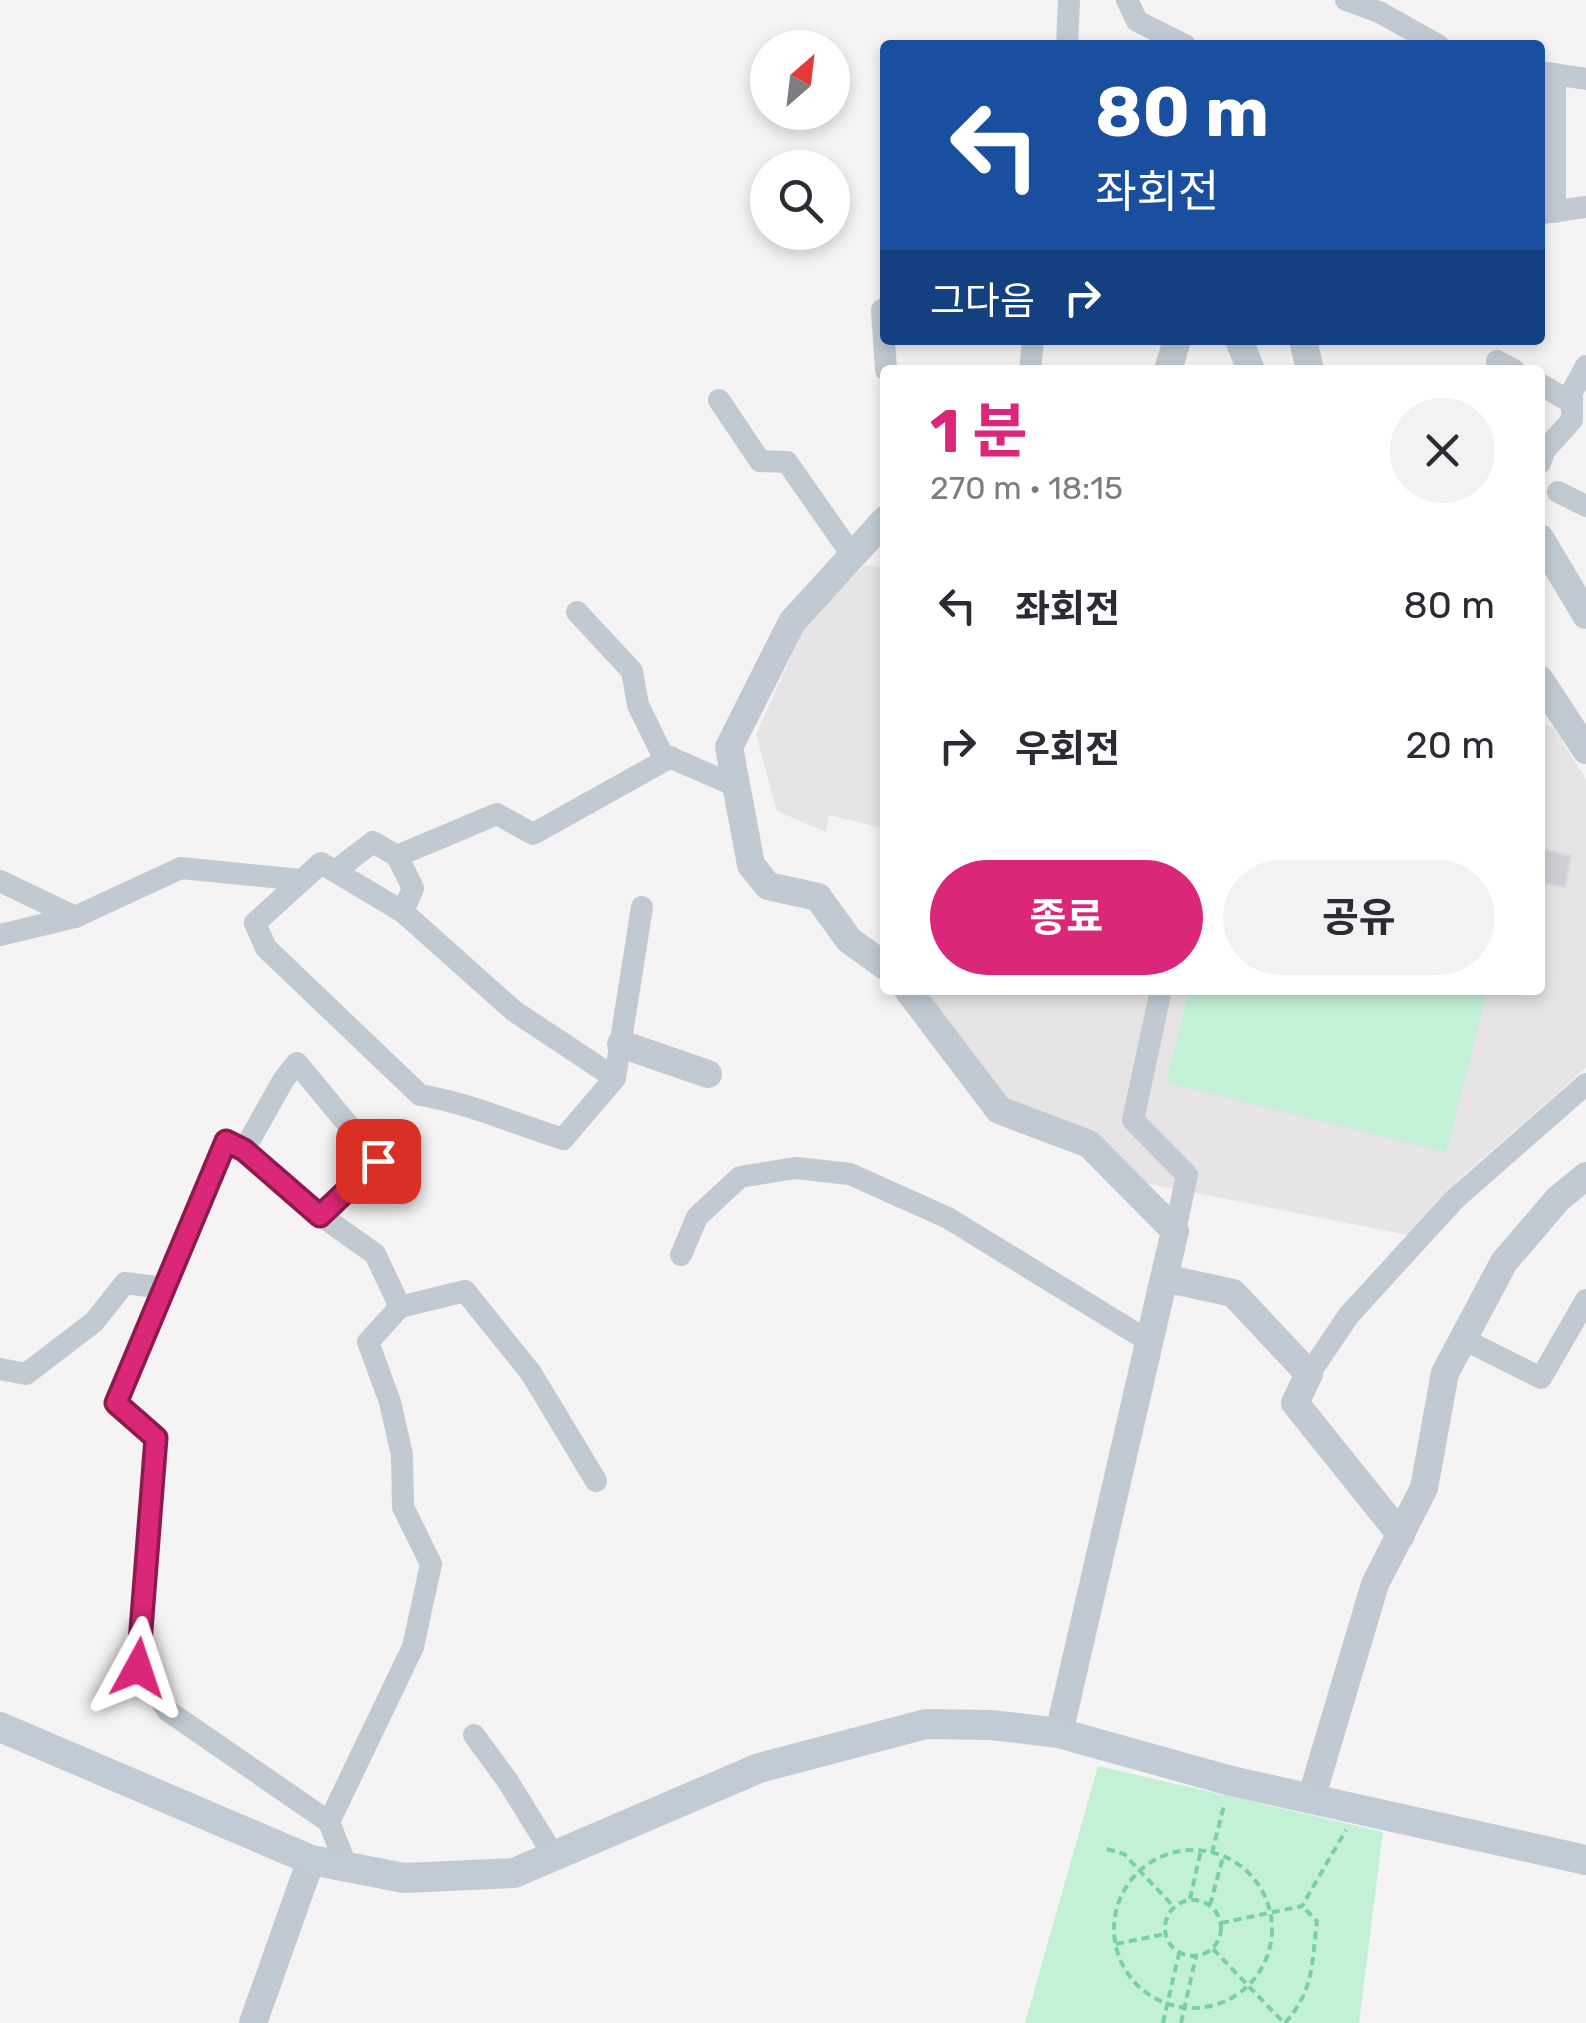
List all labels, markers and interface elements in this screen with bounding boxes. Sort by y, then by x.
north arrow [750,30,850,130]
map controls [750,30,850,250]
text: 80 m [1095,71,1269,154]
icon: left [930,80,1060,210]
button: search [750,150,850,250]
text: 좌회전 [1095,165,1219,218]
icon: right [1055,270,1110,325]
text: 그다음 [930,278,1035,324]
text: 1 분 [930,396,1028,467]
button: close [1390,398,1495,503]
text: 270 m · 18:15 [930,469,1123,507]
icon: left [930,578,985,633]
text: 80 m [1404,582,1495,628]
text: 좌회전 [1015,586,1120,632]
icon: right [930,718,985,773]
text: 20 m [1405,722,1495,768]
text: 우회전 [1015,726,1120,772]
button: 종료 [930,860,1203,975]
button: 공유 [1223,860,1495,975]
pin [336,1119,421,1204]
icon: arrive [351,1134,406,1189]
position arrow [86,1616,190,1720]

